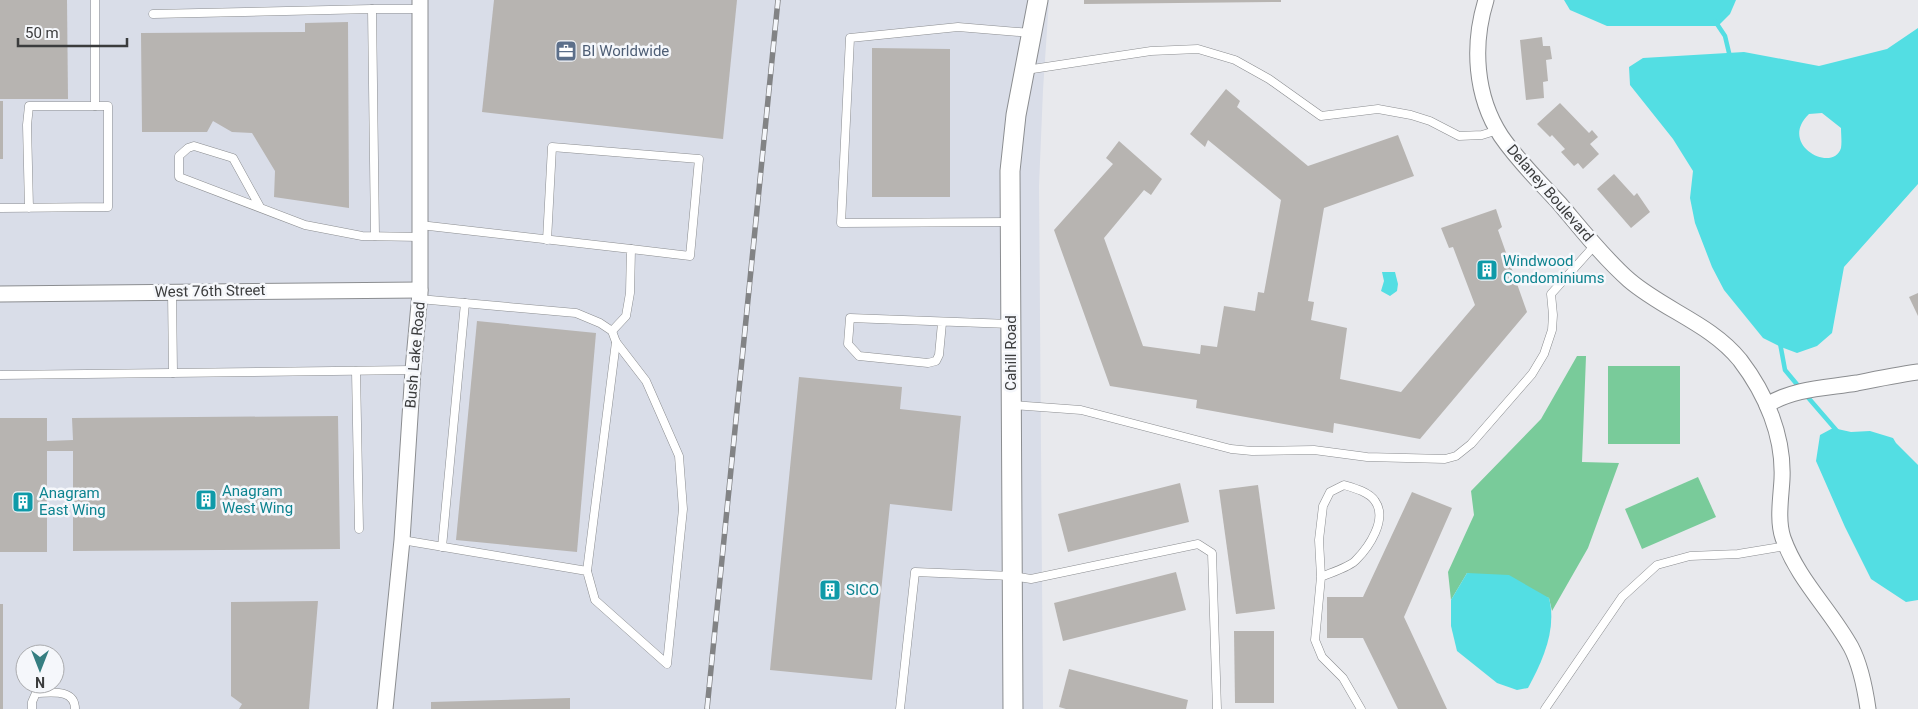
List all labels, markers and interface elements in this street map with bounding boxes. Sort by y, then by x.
scale bar [18,15,126,47]
text: 50 m [25,24,59,42]
office icon: BI Worldwide [554,39,578,63]
place label: BI Worldwide [582,42,669,60]
street label: Delaney Boulevard [1503,141,1597,245]
place label: Windwood Condominiums [1503,252,1605,287]
building icon: Windwood Condominiums [1475,258,1499,282]
street label: West 76th Street [154,281,266,301]
street label: Bush Lake Road [401,301,429,409]
street label: Cahill Road [1002,315,1020,391]
place label: Anagram West Wing [222,482,293,517]
place label: Anagram East Wing [39,484,106,519]
building icon: Anagram West Wing [194,488,218,512]
building icon: Anagram East Wing [11,490,35,514]
building icon: SICO [818,578,842,602]
place label: SICO [846,581,879,599]
north arrow [15,644,65,694]
text: N [35,674,45,690]

